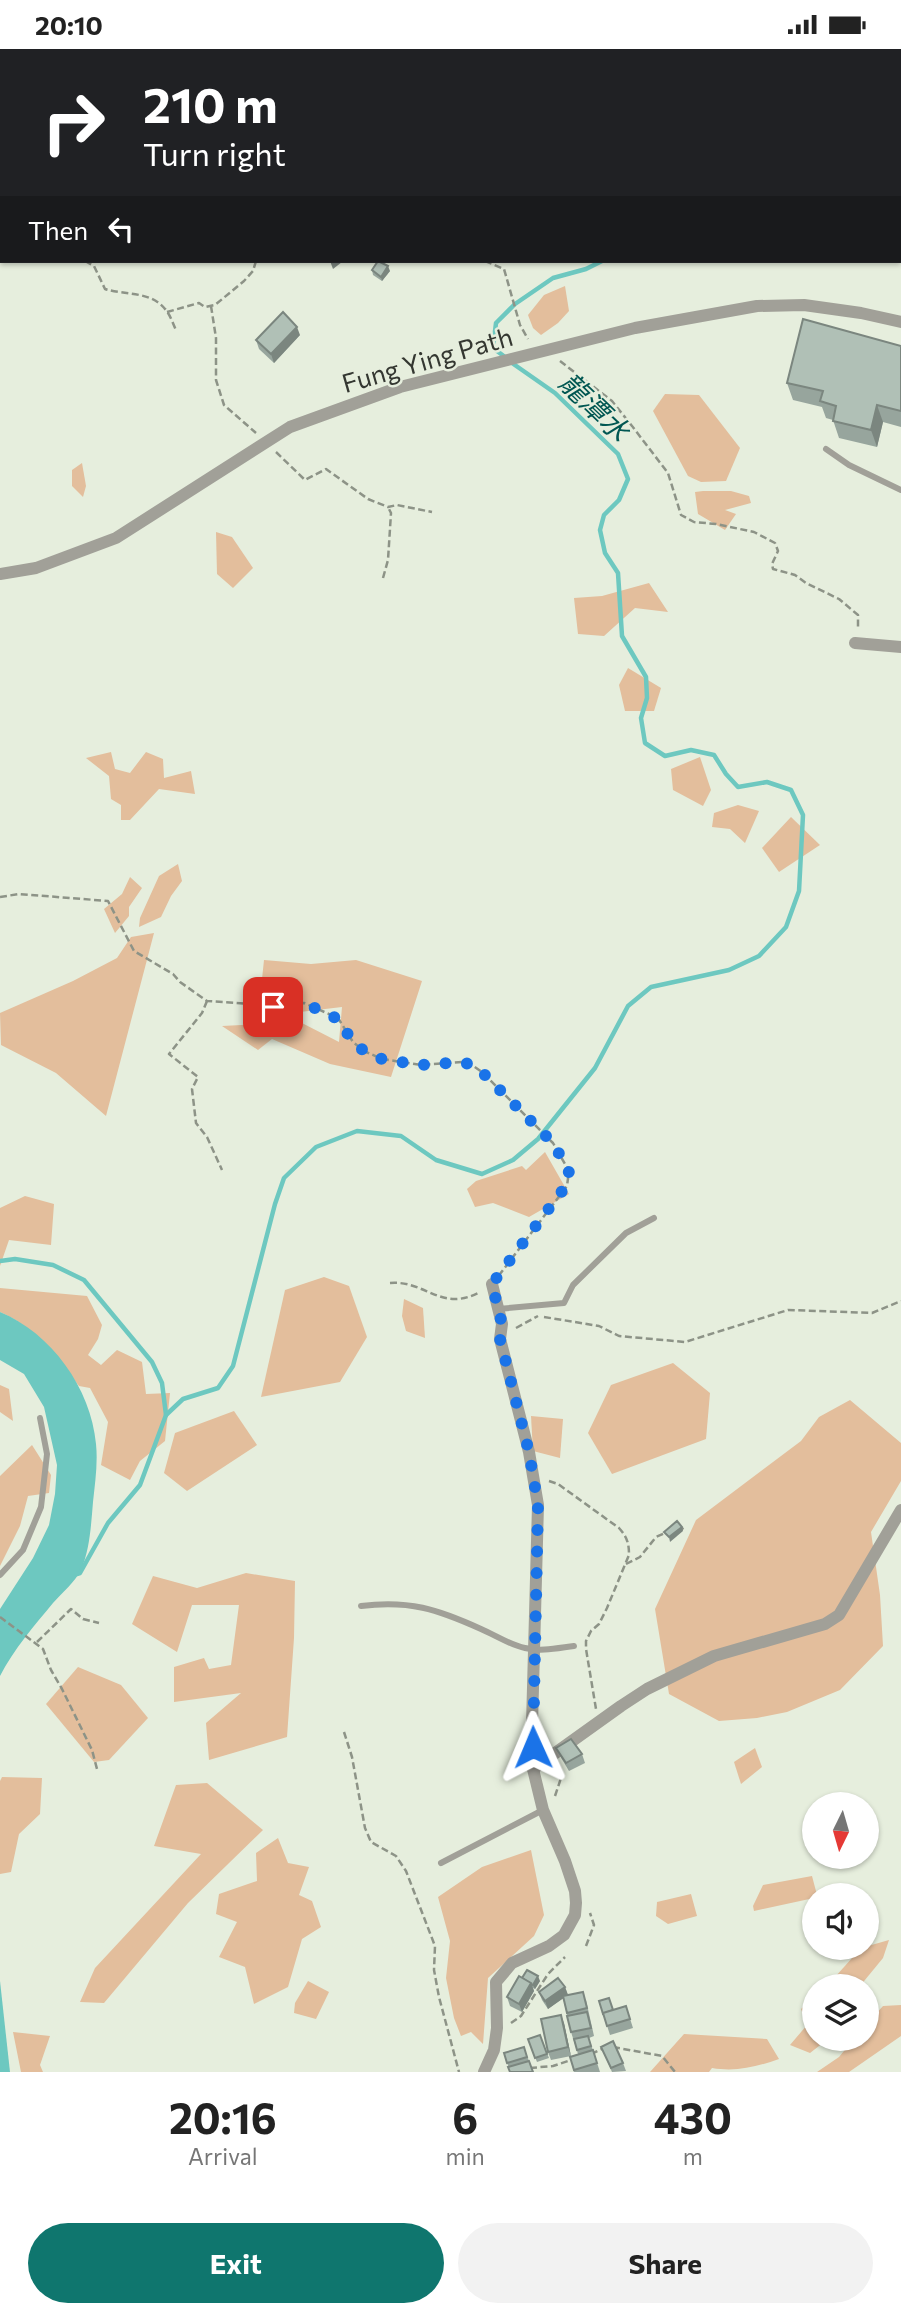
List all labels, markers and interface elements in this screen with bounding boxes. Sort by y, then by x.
text: 20:10 [35,9,103,40]
text: 210 m [143,73,278,133]
icon: right [28,77,119,168]
text: Turn right [143,133,286,173]
icon: left [102,210,140,248]
text: Then [28,214,88,245]
street label: Fung Ying Path [338,320,516,398]
water label: 龍潭水 [553,365,638,449]
pin [243,977,303,1037]
icon: arrive [254,988,292,1026]
position arrow [496,1710,570,1784]
north arrow [802,1792,878,1869]
map controls [802,1792,879,2051]
button: sound [802,1883,879,1960]
button: layers [802,1974,879,2051]
text: 20:16 [169,2091,277,2143]
text: 6 [452,2091,478,2143]
text: 430 [654,2091,732,2143]
text: Arrival [188,2142,258,2170]
text: min [446,2142,485,2170]
text: m [683,2142,703,2170]
button: Exit [28,2223,444,2303]
button: Share [458,2223,873,2303]

